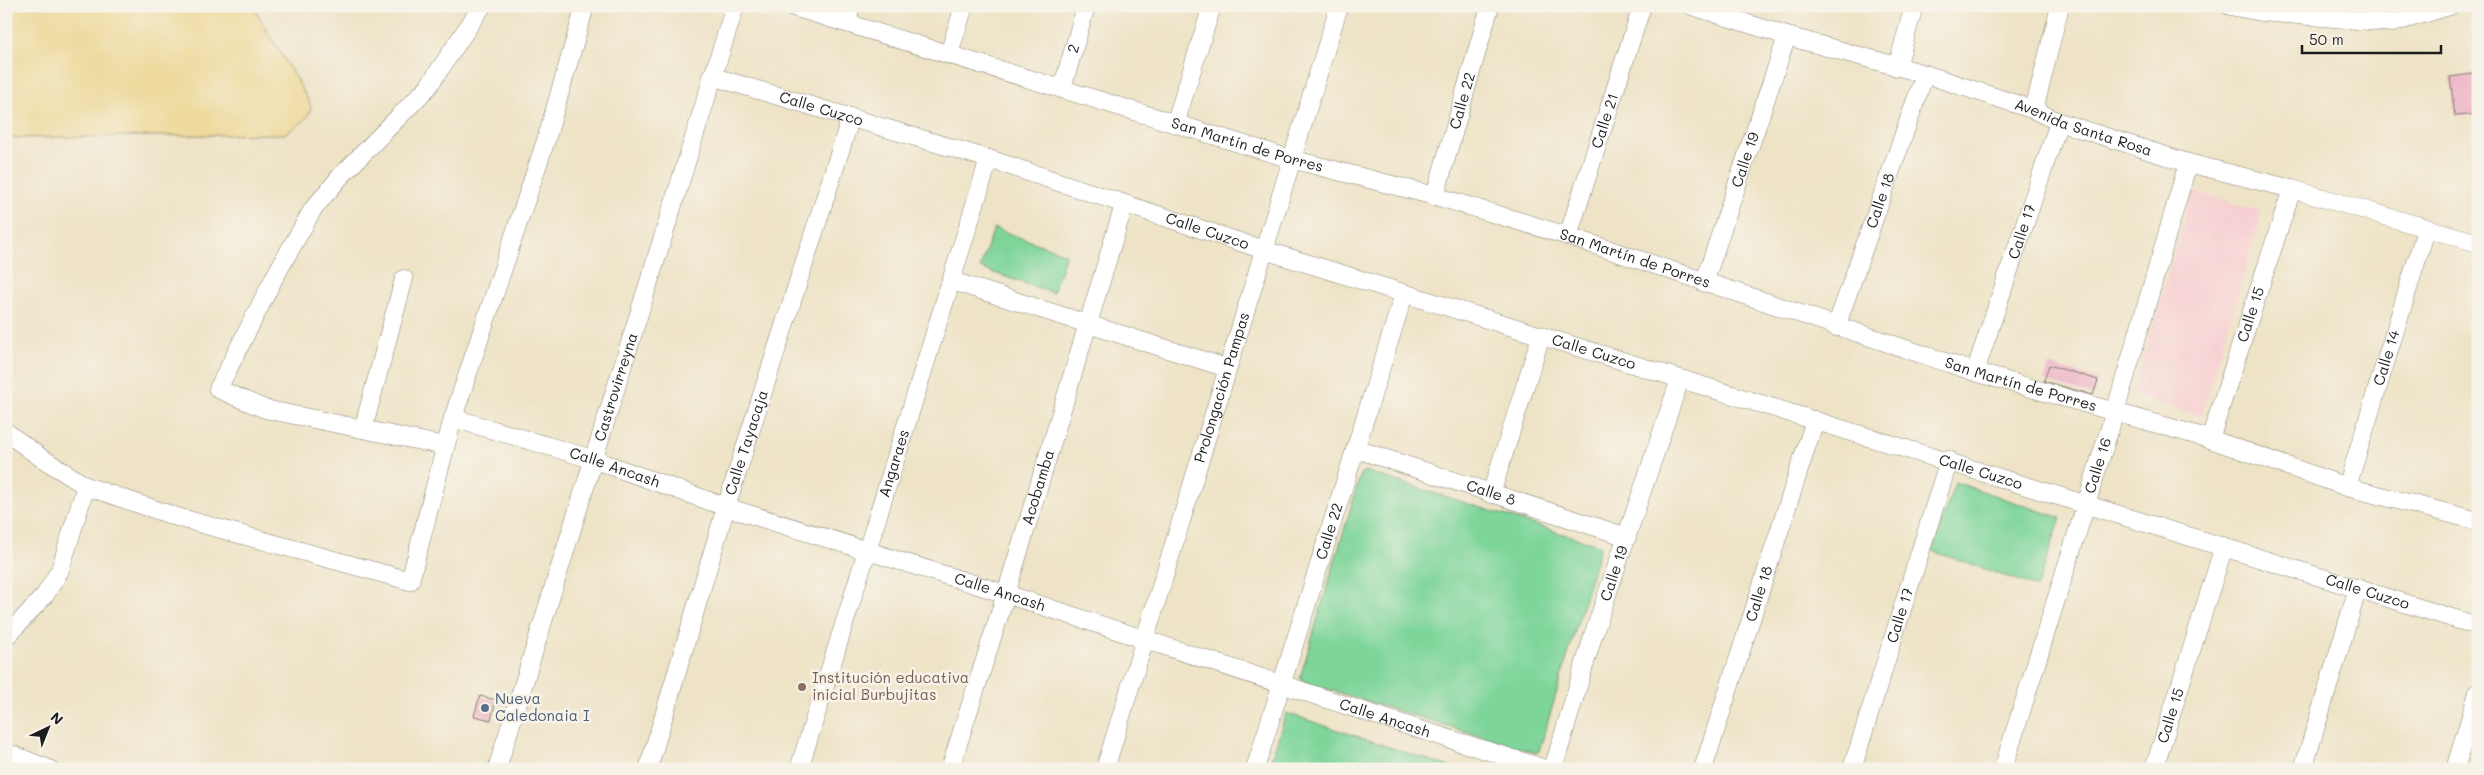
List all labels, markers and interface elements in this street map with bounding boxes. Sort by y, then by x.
scale bar [2302,22,2440,54]
text: 50 m [2309,29,2344,49]
street label: 2 [1062,42,1083,55]
street label: Calle 22 [1444,70,1479,131]
street label: Calle Cuzco [777,86,866,130]
street label: Calle 21 [1586,90,1622,151]
street label: Avenida Santa Rosa [2012,93,2155,160]
street label: San Martín de Porres [1169,112,1326,176]
street label: Calle 19 [1726,129,1763,190]
street label: Calle 18 [1861,170,1899,231]
street label: Calle 17 [2003,201,2040,261]
street label: Calle Cuzco [1163,207,1252,253]
street label: San Martín de Porres [1558,223,1713,292]
street label: Calle 15 [2231,284,2268,344]
street label: Prolongación Pampas [1189,309,1254,465]
street label: Calle 14 [2368,327,2404,388]
street label: Calle Cuzco [1550,329,1639,374]
street label: Castrovirreyna [589,330,642,444]
street label: San Martín de Porres [1942,352,2099,415]
street label: Calle Tayacaja [719,387,772,497]
street label: Angaraes [873,427,913,500]
street label: Calle 16 [2079,435,2115,496]
street label: Calle Ancash [567,442,663,492]
street label: Acobamba [1016,447,1058,527]
street label: Calle Cuzco [1937,449,2025,493]
street label: Calle 8 [1464,475,1519,509]
street label: Calle 22 [1310,500,1347,562]
street label: Calle 19 [1595,543,1632,603]
street label: Calle 18 [1740,563,1777,624]
street label: Calle Ancash [952,568,1048,615]
street label: Calle Cuzco [2323,568,2412,613]
street label: Calle 17 [1881,585,1917,645]
place label: Institución educativa inicial Burbujitas [812,667,969,704]
marker: Institución educativa inicial Burbujitas [796,681,808,693]
street label: Calle 15 [2152,685,2188,746]
place label: Nueva Caledonaia I [495,688,590,725]
street label: Calle Ancash [1337,693,1433,741]
north arrow [22,702,72,752]
marker: Nueva Caledonaia I [479,702,491,714]
text: N [47,708,68,729]

